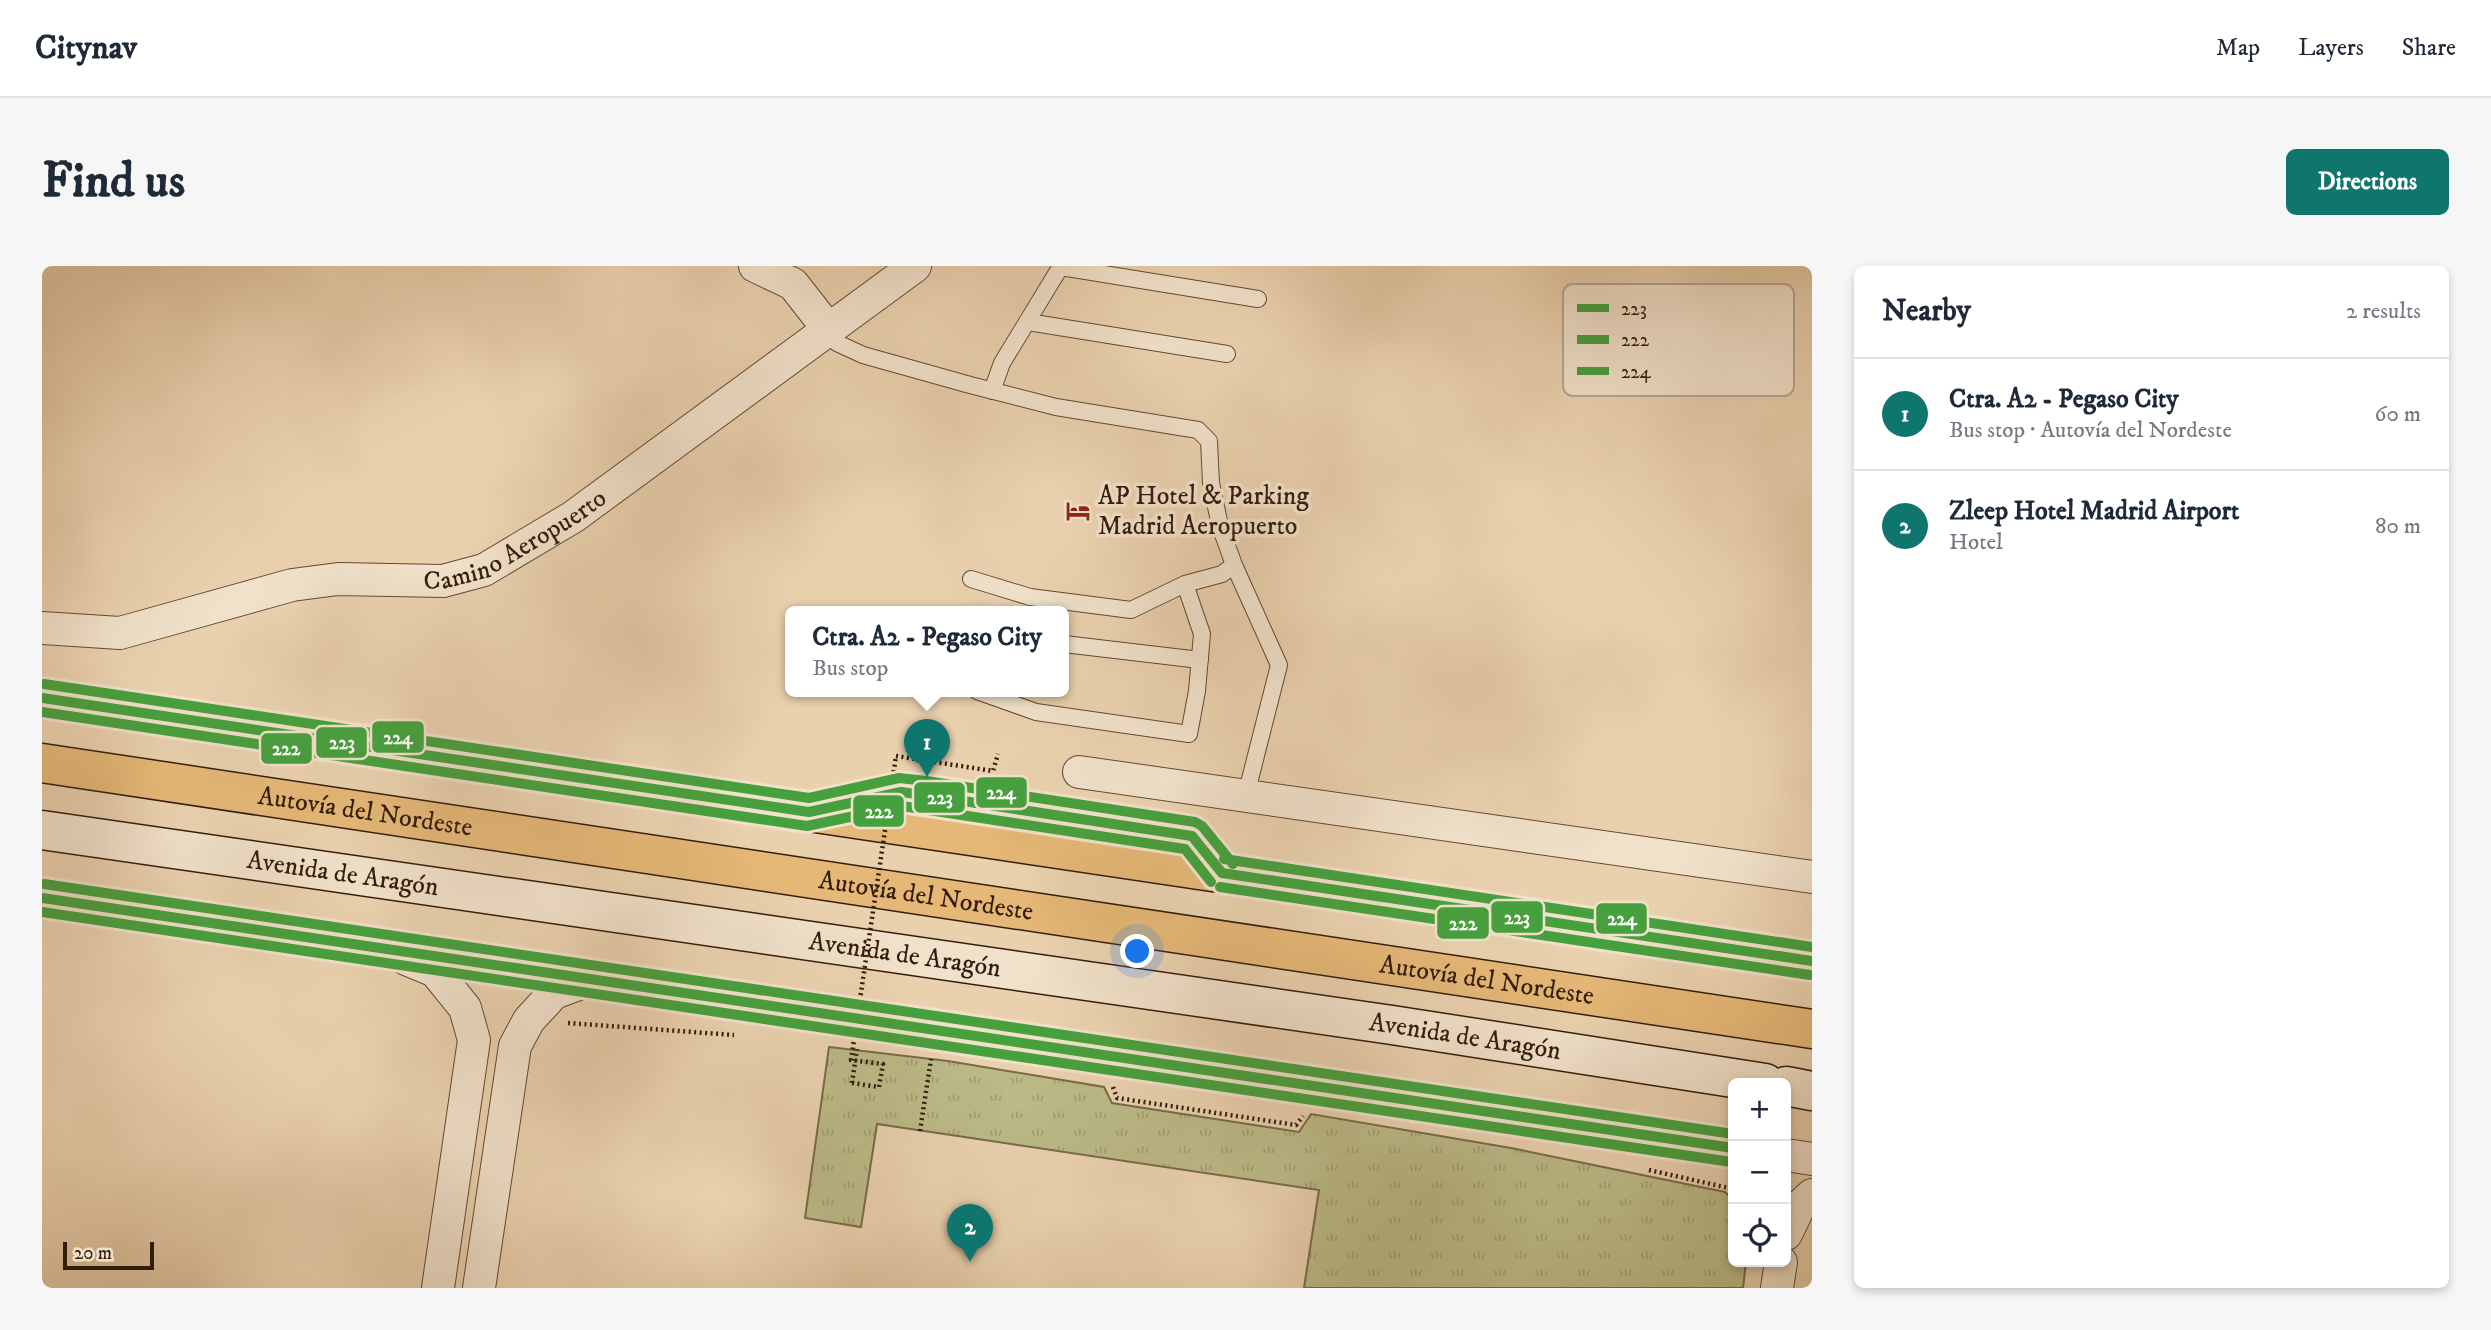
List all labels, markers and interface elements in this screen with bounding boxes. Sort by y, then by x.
text: Citynav [35,28,137,69]
text: Map [2216,33,2260,63]
text: Layers [2298,33,2364,63]
text: Share [2402,33,2456,63]
button: Directions [2286,149,2449,215]
text: Find us [42,151,185,213]
legend [1563,284,1794,396]
text: Nearby [1882,293,1971,330]
text: 2 results [2346,297,2421,326]
text: 223 [1621,298,1647,321]
text: 222 [1621,329,1650,352]
text: 224 [1621,361,1652,384]
text: Ctra. A2 - Pegaso City [1949,383,2179,416]
text: 1 [1901,400,1909,429]
text: 60 m [2374,400,2421,429]
text: Bus stop · Autovía del Nordeste [1949,416,2232,445]
place label: AP Hotel & Parking Madrid Aeropuerto [1098,480,1309,543]
street label: Camino Aeropuerto [423,482,613,598]
text: Zleep Hotel Madrid Airport [1949,495,2239,528]
hotel icon: AP Hotel & Parking Madrid Aeropuerto [1064,497,1092,525]
text: 2 [1899,512,1911,541]
text: 80 m [2375,512,2421,541]
text: Hotel [1949,528,2003,557]
popup [785,606,1069,697]
text: Ctra. A2 - Pegaso City [812,621,1042,654]
text: Bus stop [812,654,888,683]
pin: 1 [904,719,950,777]
line badge: 224 [371,720,425,754]
line badge: 223 [315,726,368,759]
text: 224 [383,727,414,750]
line badge: 222 [260,732,313,765]
text: 223 [329,732,355,755]
text: 222 [272,738,301,761]
line badge: 224 [975,776,1028,809]
street label: Autovía del Nordeste [256,779,475,844]
line badge: 223 [913,781,966,814]
text: 224 [986,782,1017,805]
text: 223 [927,787,953,810]
line badge: 222 [852,794,905,828]
text: 222 [865,801,894,824]
street label: Avenida de Aragón [245,843,441,904]
street label: Autovía del Nordeste [817,863,1036,928]
line badge: 223 [1490,900,1544,934]
line badge: 224 [1595,902,1648,935]
line badge: 222 [1436,906,1490,940]
text: 223 [1504,907,1530,930]
text: 224 [1607,908,1638,931]
text: 222 [1449,913,1478,936]
street label: Avenida de Aragón [807,924,1004,985]
your location [1120,934,1154,968]
street label: Autovía del Nordeste [1377,948,1596,1013]
street label: Avenida de Aragón [1367,1005,1564,1068]
map controls [1728,1078,1791,1267]
button: + [1728,1078,1791,1141]
button: − [1728,1141,1791,1204]
pin: 2 [947,1204,993,1262]
button: locate [1728,1204,1791,1267]
scale bar [63,1239,154,1271]
text: 20 m [74,1242,112,1265]

